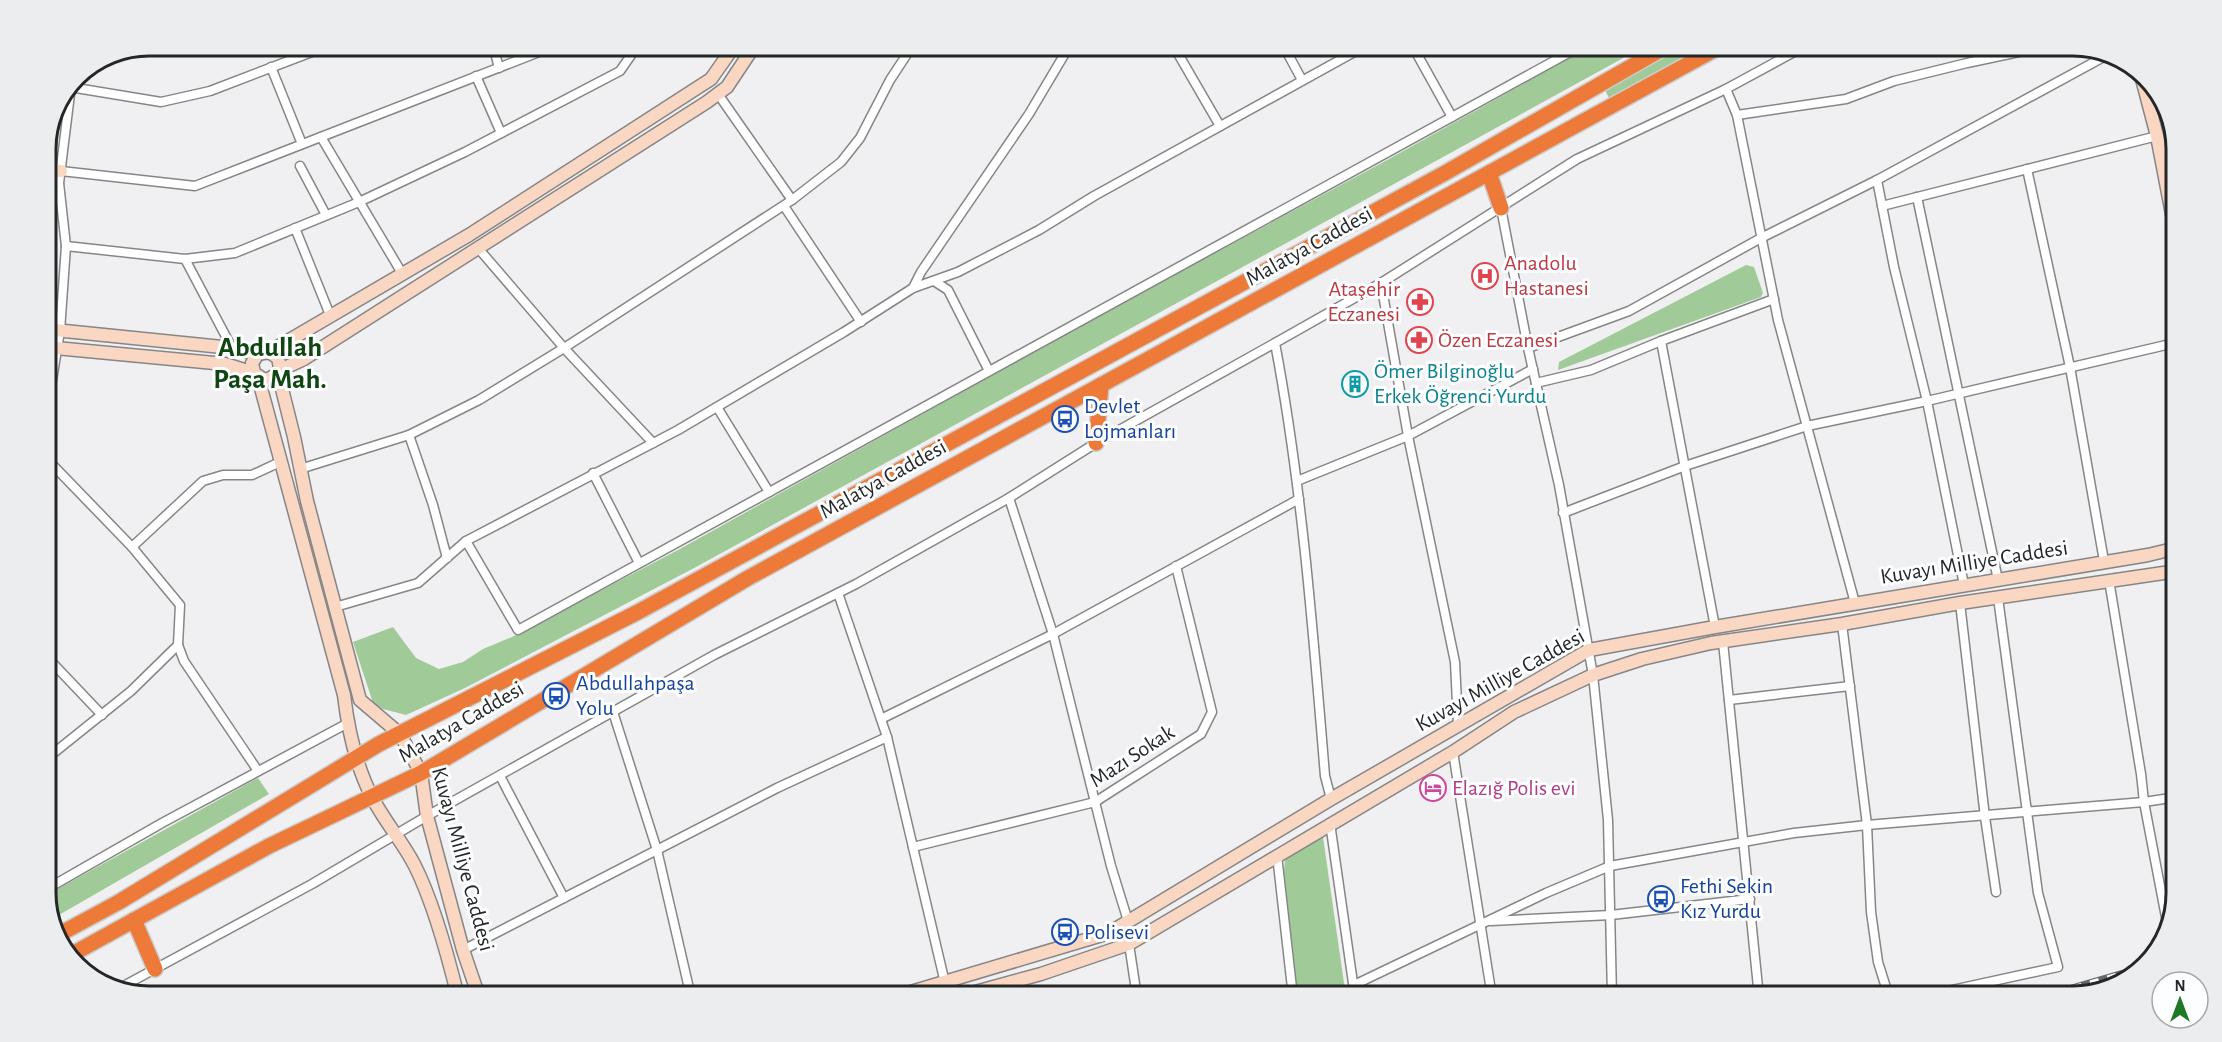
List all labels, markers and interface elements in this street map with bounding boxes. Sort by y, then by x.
street label: Malatya Caddesi [1242,202,1376,290]
place label: Anadolu Hastanesi [1504,252,1589,299]
hospital icon: Anadolu Hastanesi [1470,261,1500,291]
place label: Ataşehir Eczanesi [1328,278,1400,325]
pharmacy icon: Ataşehir Eczanesi [1405,287,1435,317]
pharmacy icon: Özen Eczanesi [1404,325,1434,355]
place label: Özen Eczanesi [1438,329,1558,351]
district label: Abdullah Paşa Mah. [213,334,327,394]
place label: Ömer Bilginoğlu Erkek Öğrenci Yurdu [1374,360,1547,407]
building icon: Ömer Bilginoğlu Erkek Öğrenci Yurdu [1340,369,1370,399]
place label: Devlet Lojmanları [1084,395,1176,442]
bus stop icon: Devlet Lojmanları [1050,404,1080,434]
street label: Malatya Caddesi [816,435,950,523]
street label: Kuvayı Milliye Caddesi [1879,536,2069,588]
street label: Kuvayı Milliye Caddesi [1412,624,1588,736]
place label: Abdullahpaşa Yolu [576,672,695,719]
street label: Malatya Caddesi [395,677,527,767]
bus stop icon: Abdullahpaşa Yolu [541,681,571,711]
street label: Mazı Sokak [1086,721,1178,791]
street label: Kuvayı Milliye Caddesi [428,765,498,953]
hotel icon: Elazığ Polis evi [1418,773,1448,803]
place label: Elazığ Polis evi [1452,777,1576,799]
place label: Fethi Sekin Kız Yurdu [1680,875,1773,922]
bus stop icon: Fethi Sekin Kız Yurdu [1646,884,1676,914]
bus stop icon: Polisevi [1050,917,1080,947]
place label: Polisevi [1084,921,1149,943]
north arrow [2150,970,2210,1030]
text: N [2174,978,2186,994]

